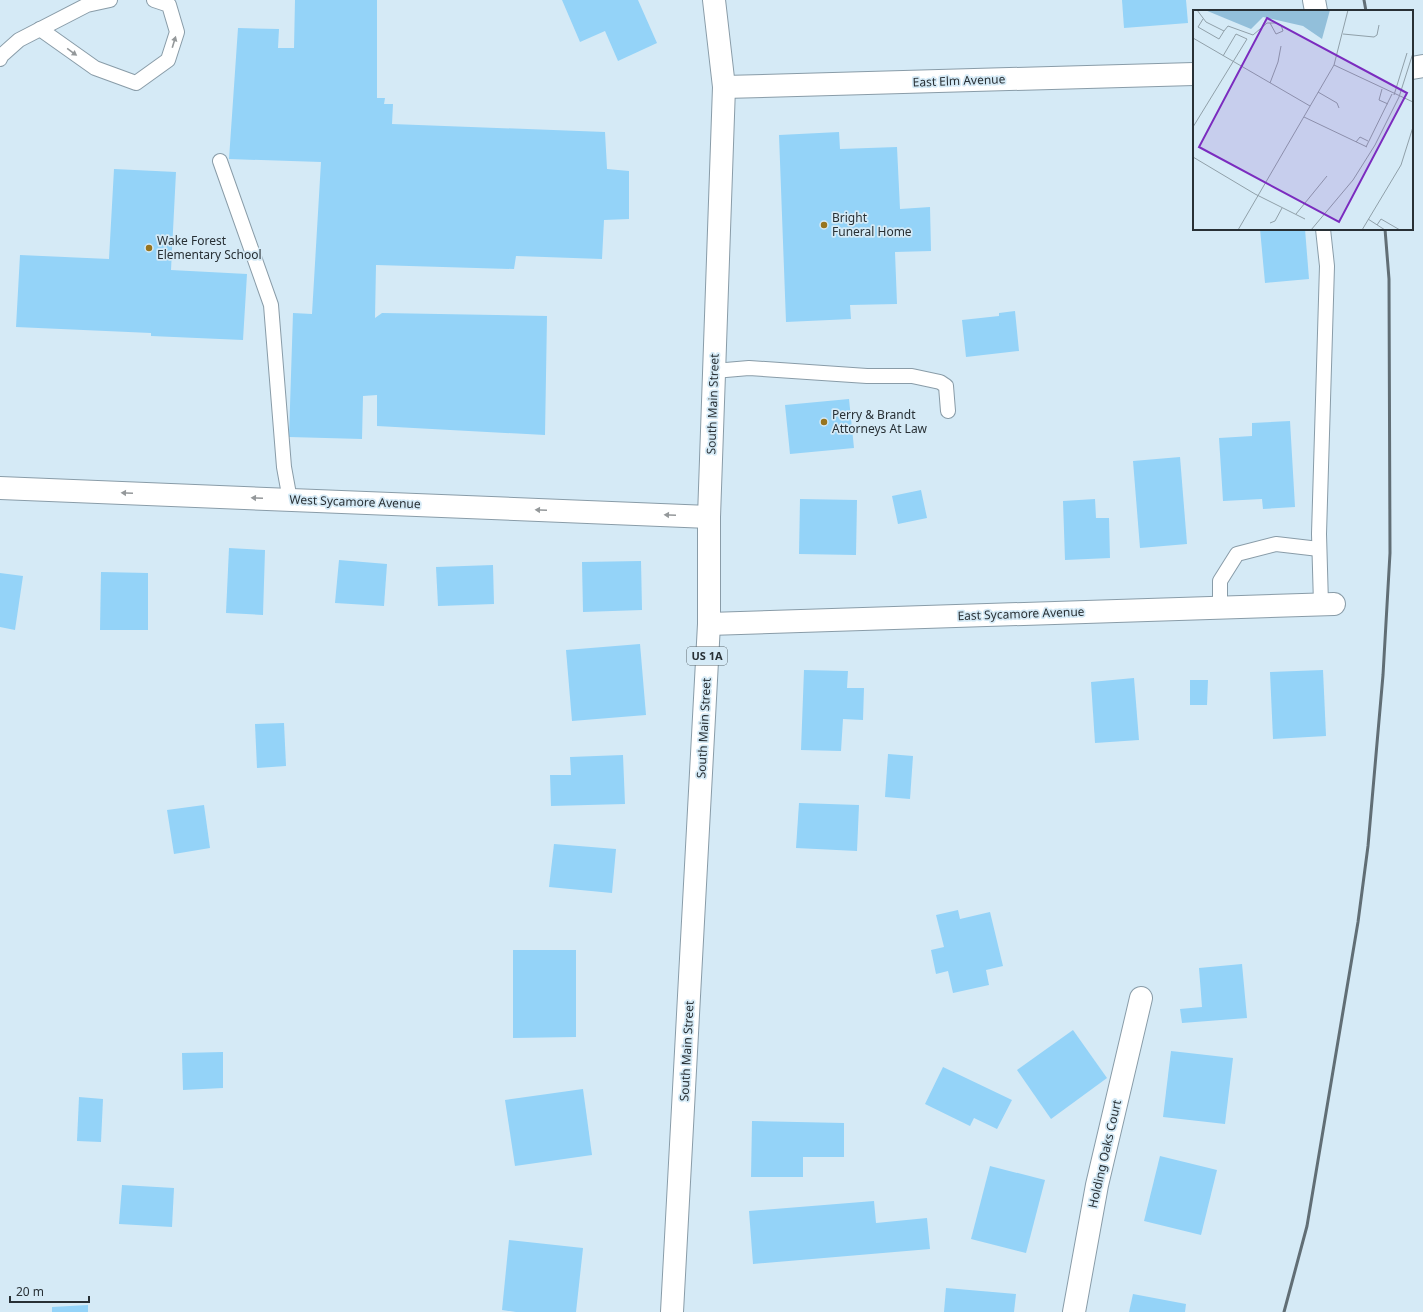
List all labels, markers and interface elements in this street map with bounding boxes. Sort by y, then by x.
inset map [1193,10,1413,230]
one-way arrow [171,35,177,47]
one-way arrow [67,48,77,56]
street label: East Elm Avenue [912,70,1006,91]
place label: Bright Funeral Home [832,209,912,240]
marker: Bright Funeral Home [819,220,829,230]
place label: Wake Forest Elementary School [157,232,262,263]
marker: Wake Forest Elementary School [144,243,154,253]
street label: South Main Street [702,353,723,455]
place label: Perry & Brandt Attorneys At Law [832,406,928,437]
marker: Perry & Brandt Attorneys At Law [819,417,829,427]
one-way arrow [120,490,133,496]
street label: West Sycamore Avenue [289,491,421,512]
one-way arrow [250,495,263,501]
one-way arrow [535,506,547,513]
one-way arrow [663,512,676,518]
street label: East Sycamore Avenue [957,603,1085,624]
road number: US 1A [687,647,727,665]
street label: South Main Street [692,676,715,779]
street label: South Main Street [675,999,698,1102]
street label: Holding Oaks Court [1084,1097,1125,1210]
scale bar [10,1278,89,1304]
text: 20 m [16,1283,44,1300]

